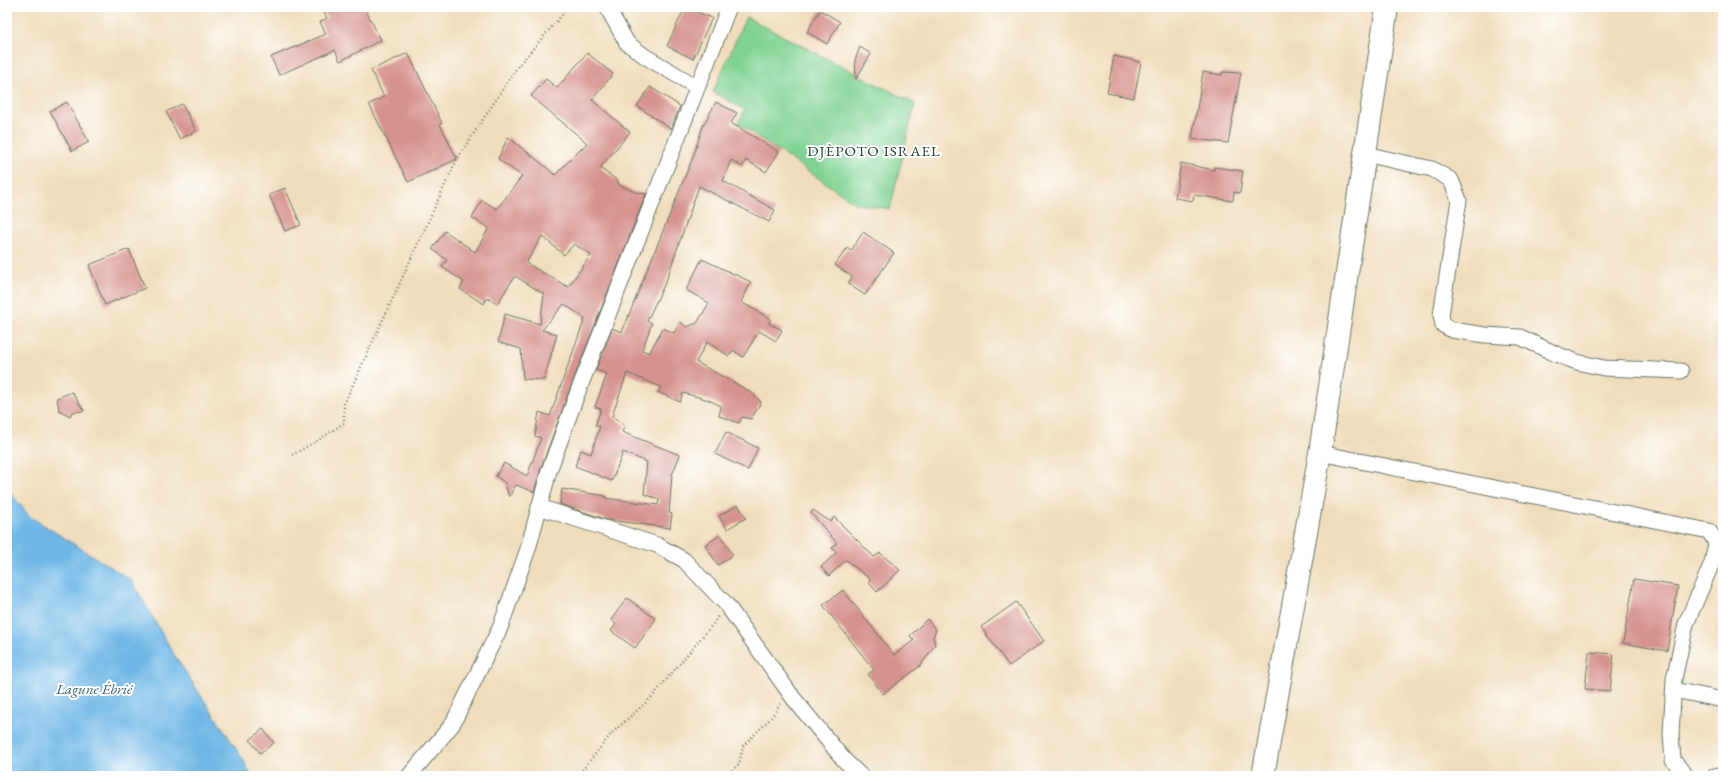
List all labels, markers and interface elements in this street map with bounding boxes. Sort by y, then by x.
district label: DJÈPOTO ISRAEL [807,141,941,160]
water label: Lagune Ébrié [55,679,134,698]

